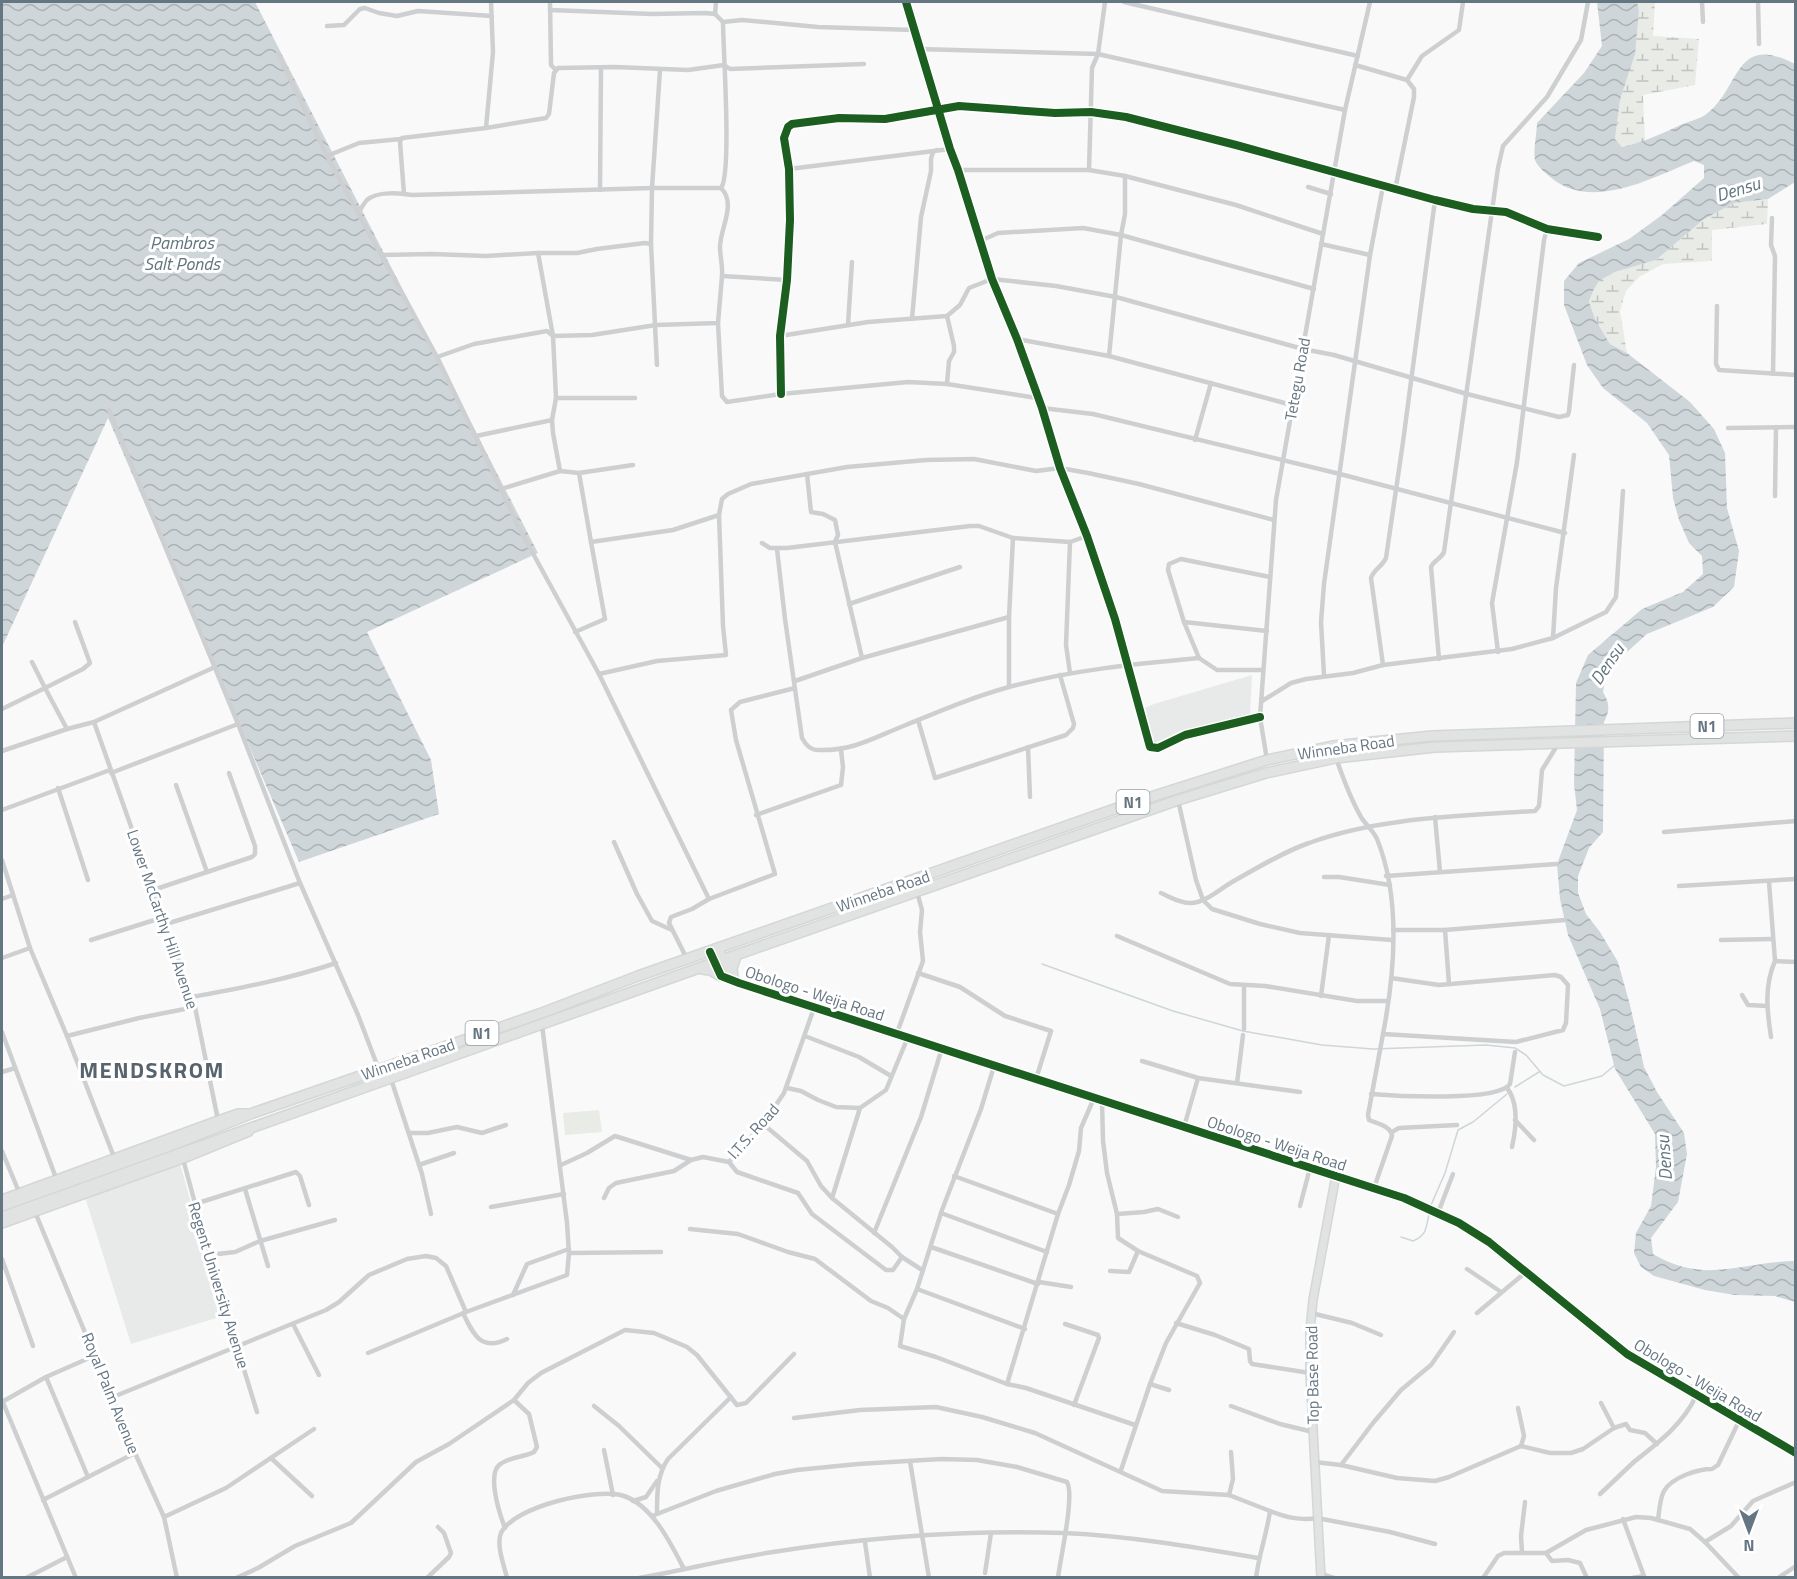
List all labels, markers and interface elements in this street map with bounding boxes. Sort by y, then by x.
water label: Densu [1713,169,1764,208]
water label: Pambros Salt Ponds [144,229,221,277]
street label: Tetegu Road [1278,336,1316,422]
water label: Densu [1583,637,1631,690]
road number: N1 [1690,714,1724,738]
street label: Winneba Road [1296,728,1396,766]
road number: N1 [1116,790,1150,814]
street label: Lower McCarthy Hill Avenue [121,826,205,1012]
street label: Winneba Road [833,864,933,918]
street label: Obologo - Weija Road [742,959,888,1027]
road number: N1 [466,1021,498,1045]
street label: Winneba Road [358,1032,458,1086]
district label: MENDSKROM [79,1053,225,1087]
street label: I.T.S. Road [721,1098,785,1164]
street label: Obologo - Weija Road [1204,1109,1350,1177]
water label: Densu [1649,1134,1679,1181]
street label: Regent University Avenue [182,1199,256,1371]
street label: Top Base Road [1299,1325,1325,1425]
street label: Royal Palm Avenue [76,1329,146,1457]
street label: Obologo - Weija Road [1629,1332,1767,1428]
north arrow [1719,1501,1779,1561]
text: N [1743,1534,1755,1558]

